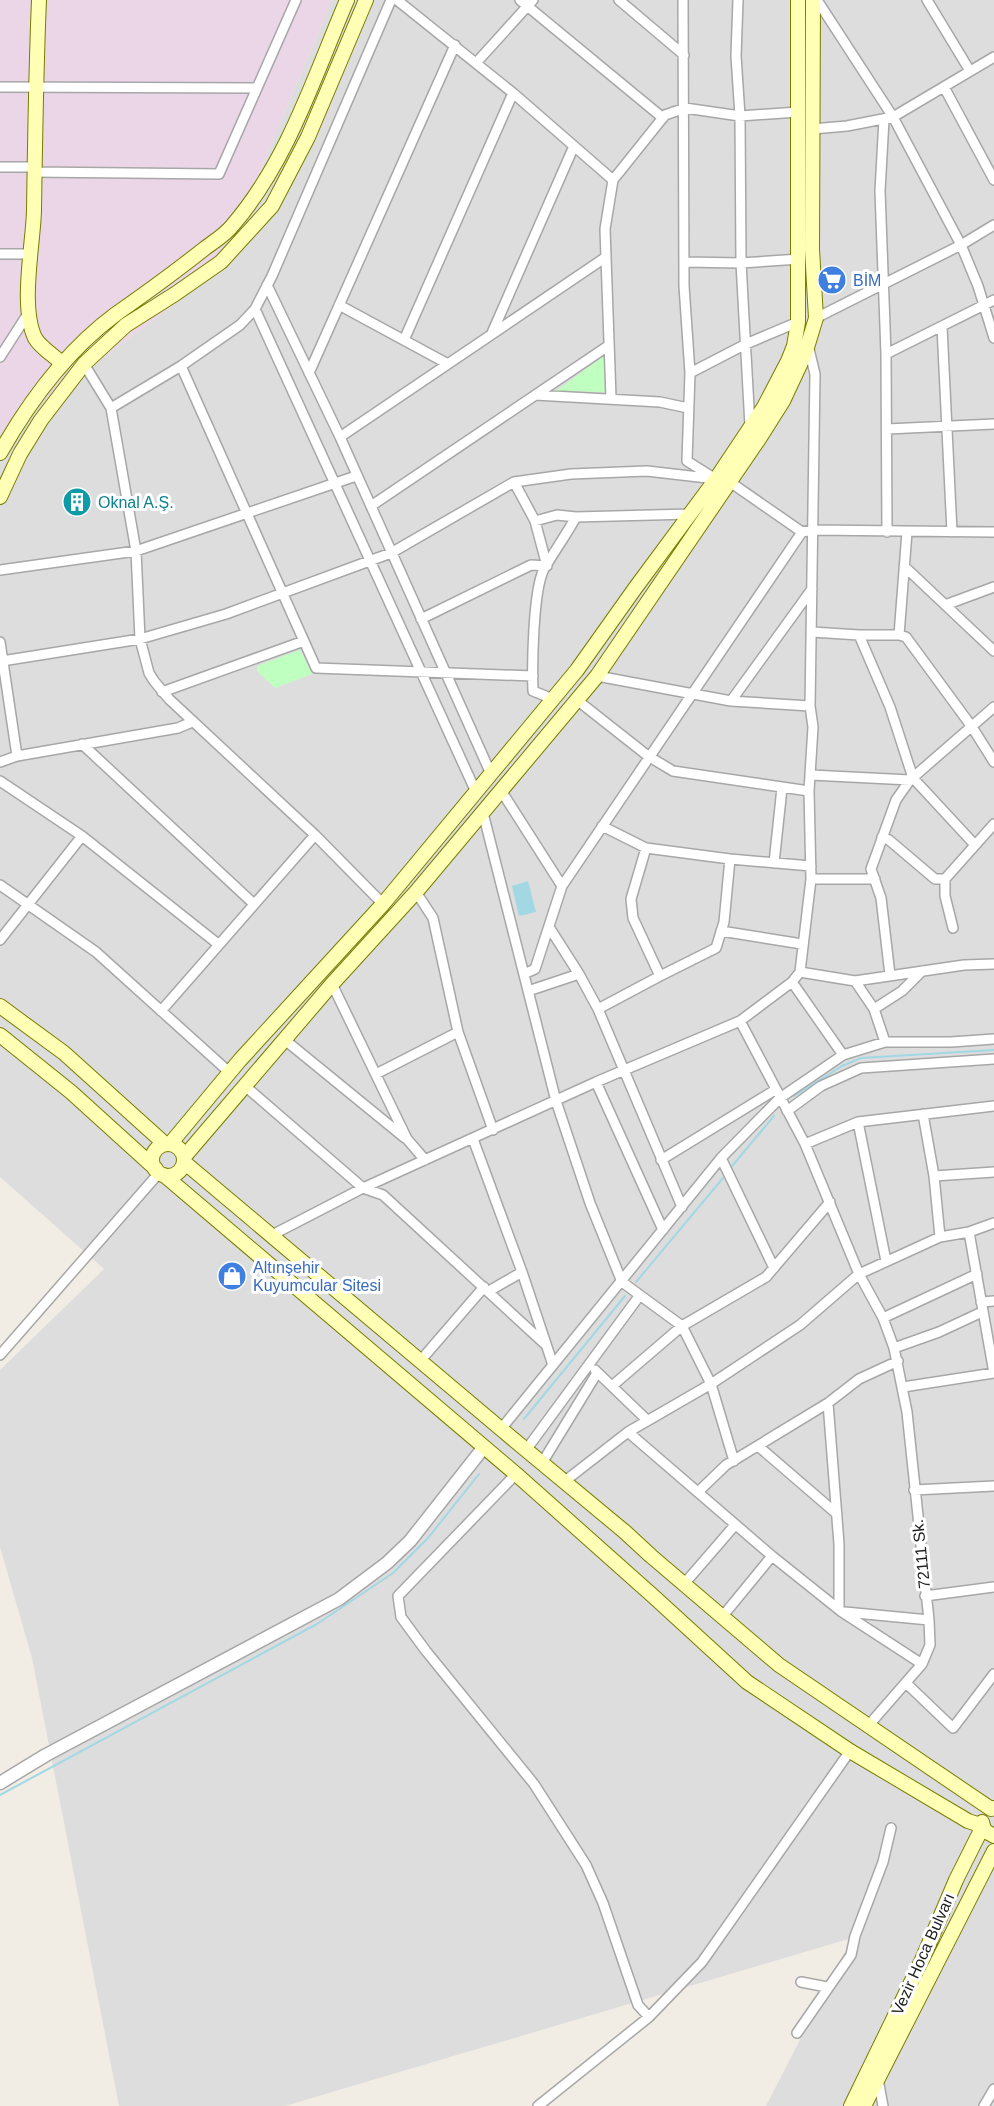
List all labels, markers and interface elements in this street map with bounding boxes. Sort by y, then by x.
supermarket icon: BİM [816,264,848,296]
place label: BİM [853,271,881,289]
building icon: Oknal A.Ş. [61,486,93,518]
place label: Oknal A.Ş. [98,494,174,511]
place label: Altınşehir Kuyumcular Sitesi [253,1259,381,1294]
shop icon: Altınşehir Kuyumcular Sitesi [216,1260,248,1292]
street label: 72111 Sk. [909,1518,933,1590]
street label: Vezir Hoca Bulvarı [888,1890,958,2018]

